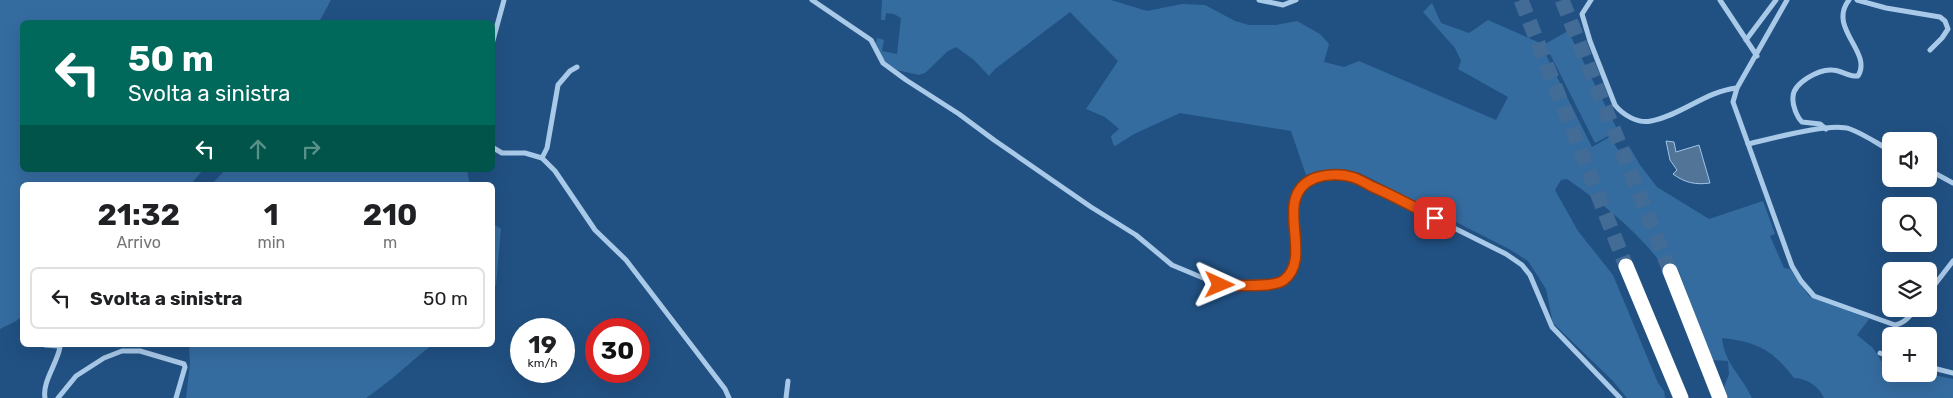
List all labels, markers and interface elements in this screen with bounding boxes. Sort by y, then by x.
text: 50 m [128,38,214,80]
icon: left [45,40,110,105]
text: Svolta a sinistra [128,80,290,107]
map controls [1882,132,1937,382]
button: sound [1882,132,1937,187]
icon: left [191,135,219,163]
icon: ahead [244,135,272,163]
icon: right [297,135,325,163]
text: 21:32 [97,197,180,233]
text: 1 [264,197,279,233]
text: 210 [363,197,418,233]
pin [1414,197,1456,239]
button: search [1882,197,1937,252]
icon: arrive [1421,204,1449,232]
text: Arrivo [116,233,161,252]
text: min [257,233,285,252]
text: m [383,233,397,252]
position arrow [1193,258,1245,310]
button: layers [1882,262,1937,317]
icon: left [47,284,75,312]
text: Svolta a sinistra [90,287,243,310]
text: 50 m [423,287,468,310]
speed limit sign: 30 [585,318,650,383]
button: + [1882,327,1937,382]
text: 19 [528,330,557,359]
text: km/h [528,356,557,370]

